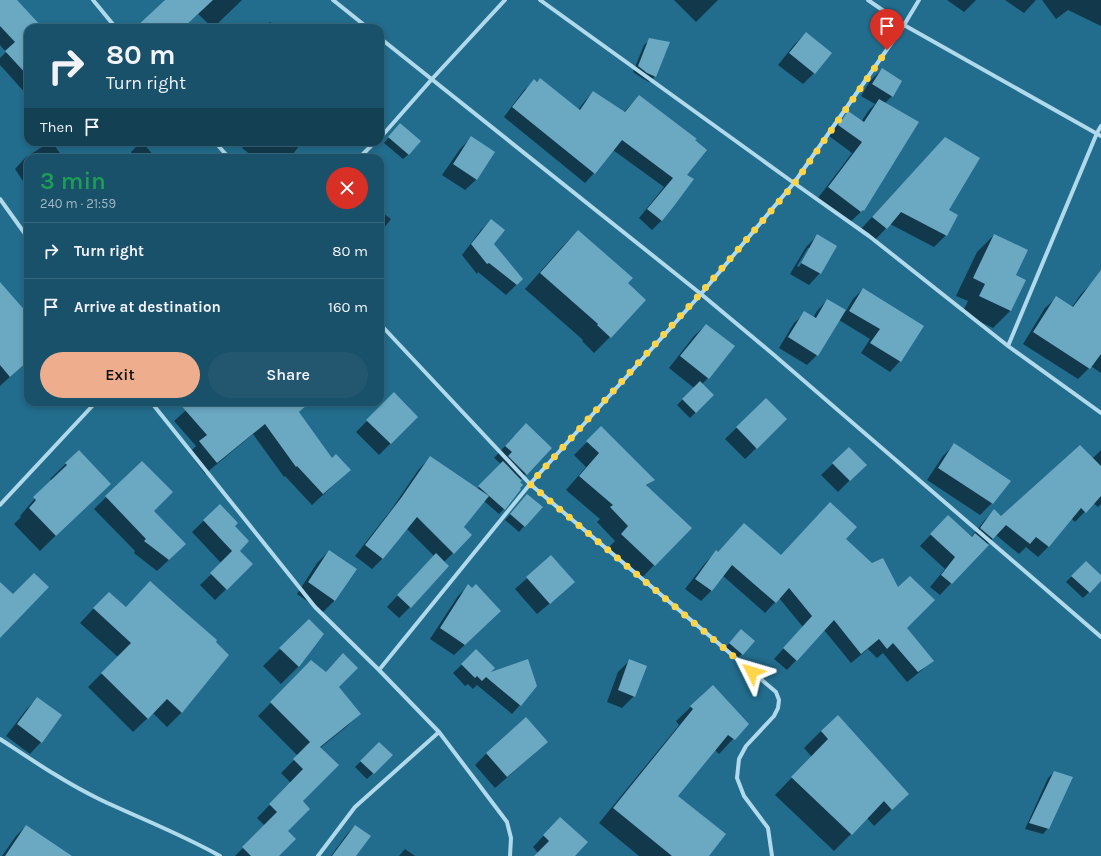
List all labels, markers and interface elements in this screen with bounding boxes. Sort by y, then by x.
pin [870,9,904,50]
icon: arrive [876,15,898,37]
text: 80 m [106,38,175,71]
icon: right [40,40,92,92]
text: Turn right [106,72,186,94]
icon: arrive [81,116,103,138]
text: Then [40,118,73,136]
text: 3 min [40,167,106,195]
button: close [326,167,368,209]
text: 240 m · 21:59 [40,196,116,211]
icon: right [40,240,62,262]
text: Turn right [74,242,144,260]
text: 80 m [332,242,368,260]
icon: arrive [40,296,62,318]
text: Arrive at destination [74,298,221,316]
text: 160 m [328,298,368,316]
button: Exit [40,352,200,398]
button: Share [208,352,368,398]
position arrow [731,651,773,693]

